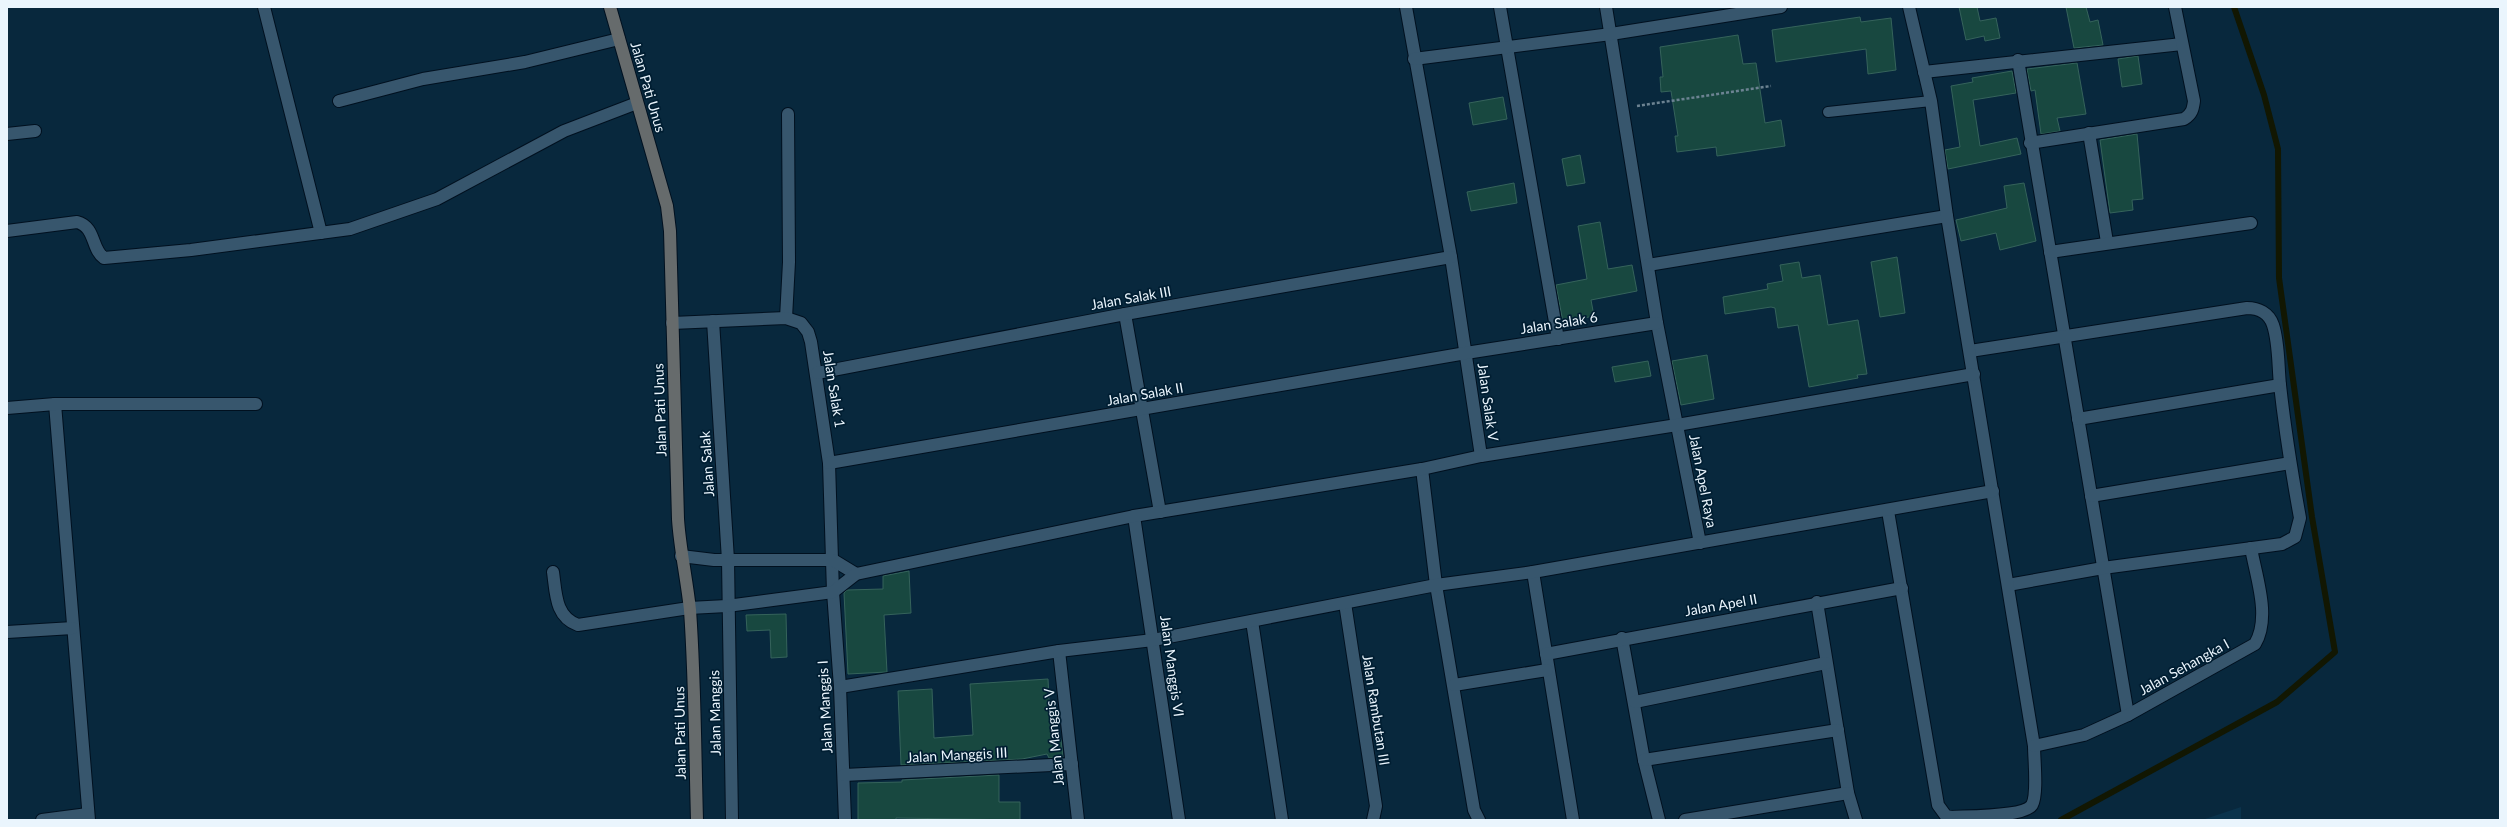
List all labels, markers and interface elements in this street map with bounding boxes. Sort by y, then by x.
street label: Jalan Pati Unus [627,40,670,134]
street label: Jalan Salak III [1089,282,1172,313]
street label: Jalan Salak 6 [1519,308,1599,337]
street label: Jalan Salak 1 [820,349,849,429]
street label: Jalan Salak V [1475,362,1502,443]
street label: Jalan Pati Unus [649,363,670,457]
street label: Jalan Salak II [1105,378,1185,409]
street label: Jalan Salak [696,430,717,498]
street label: Jalan Apel Raya [1686,433,1721,529]
street label: Jalan Apel II [1683,590,1758,619]
street label: Jalan Manggis VI [1157,614,1188,718]
street label: Jalan Sehangka I [2136,635,2232,698]
street label: Jalan Rambutan III [1359,653,1394,767]
street label: Jalan Manggis I [814,660,835,754]
street label: Jalan Manggis [705,670,724,756]
street label: Jalan Pati Unus [670,686,689,780]
street label: Jalan Manggis V [1040,687,1067,787]
street label: Jalan Manggis III [906,743,1008,766]

